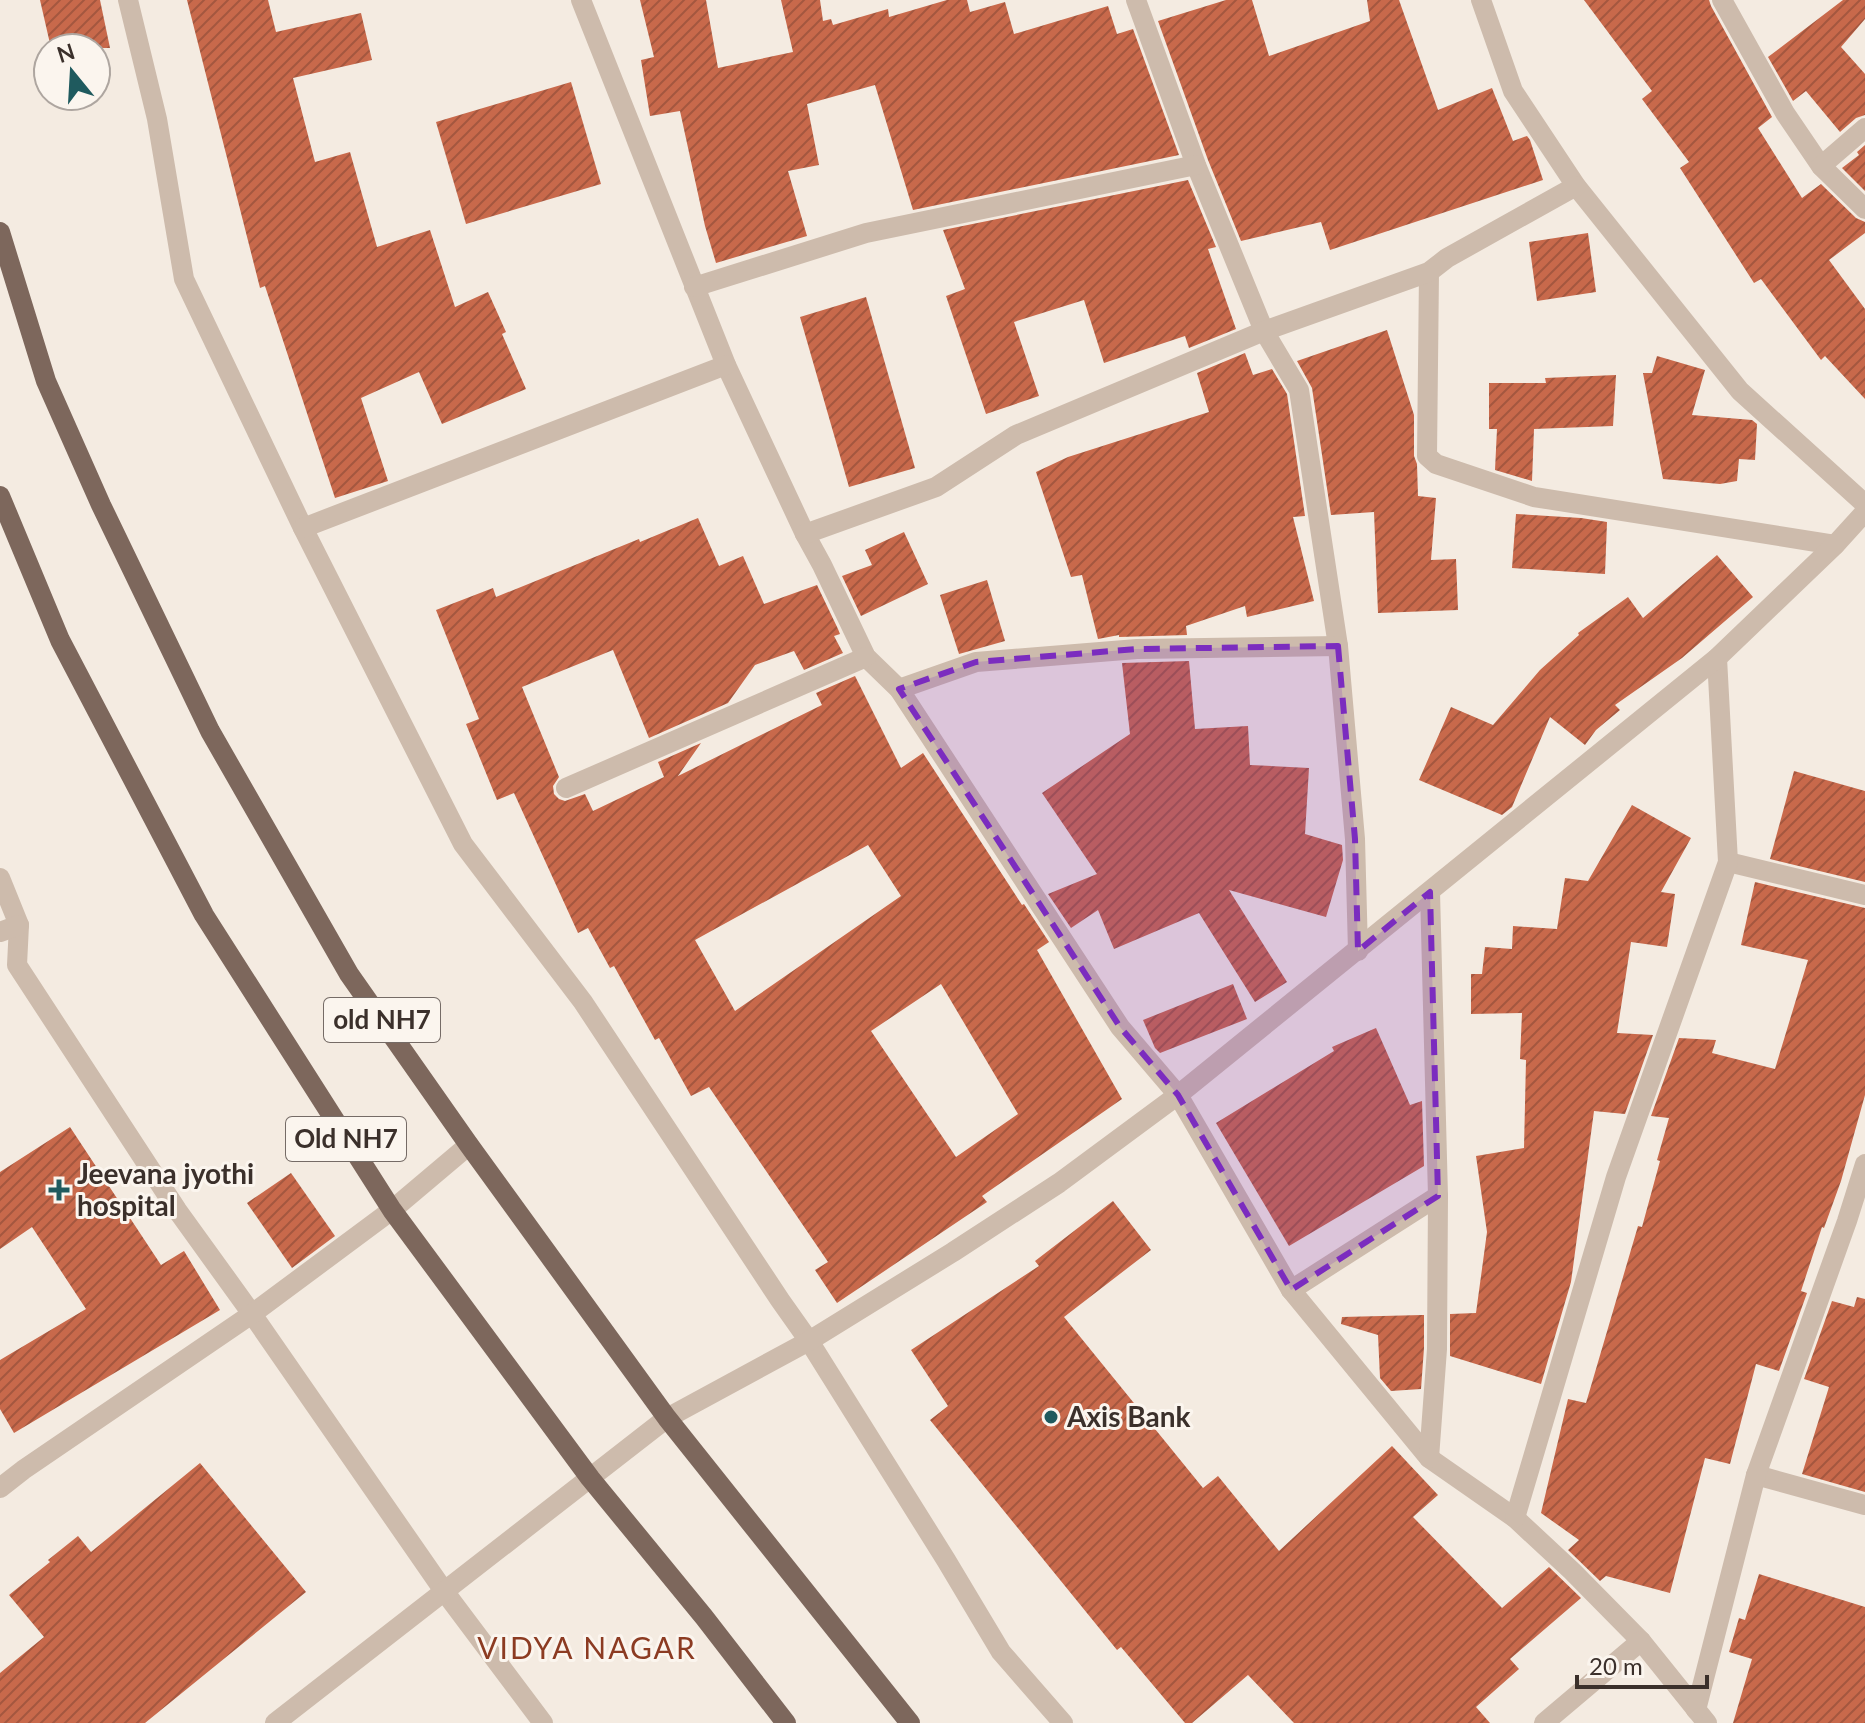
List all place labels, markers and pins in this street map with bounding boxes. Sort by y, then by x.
place label: Jeevana jyothi hospital [77,1156,254,1222]
marker: Jeevana jyothi hospital [48,1179,70,1201]
place label: Axis Bank [1066,1399,1190,1433]
marker: Axis Bank [1042,1408,1060,1426]

